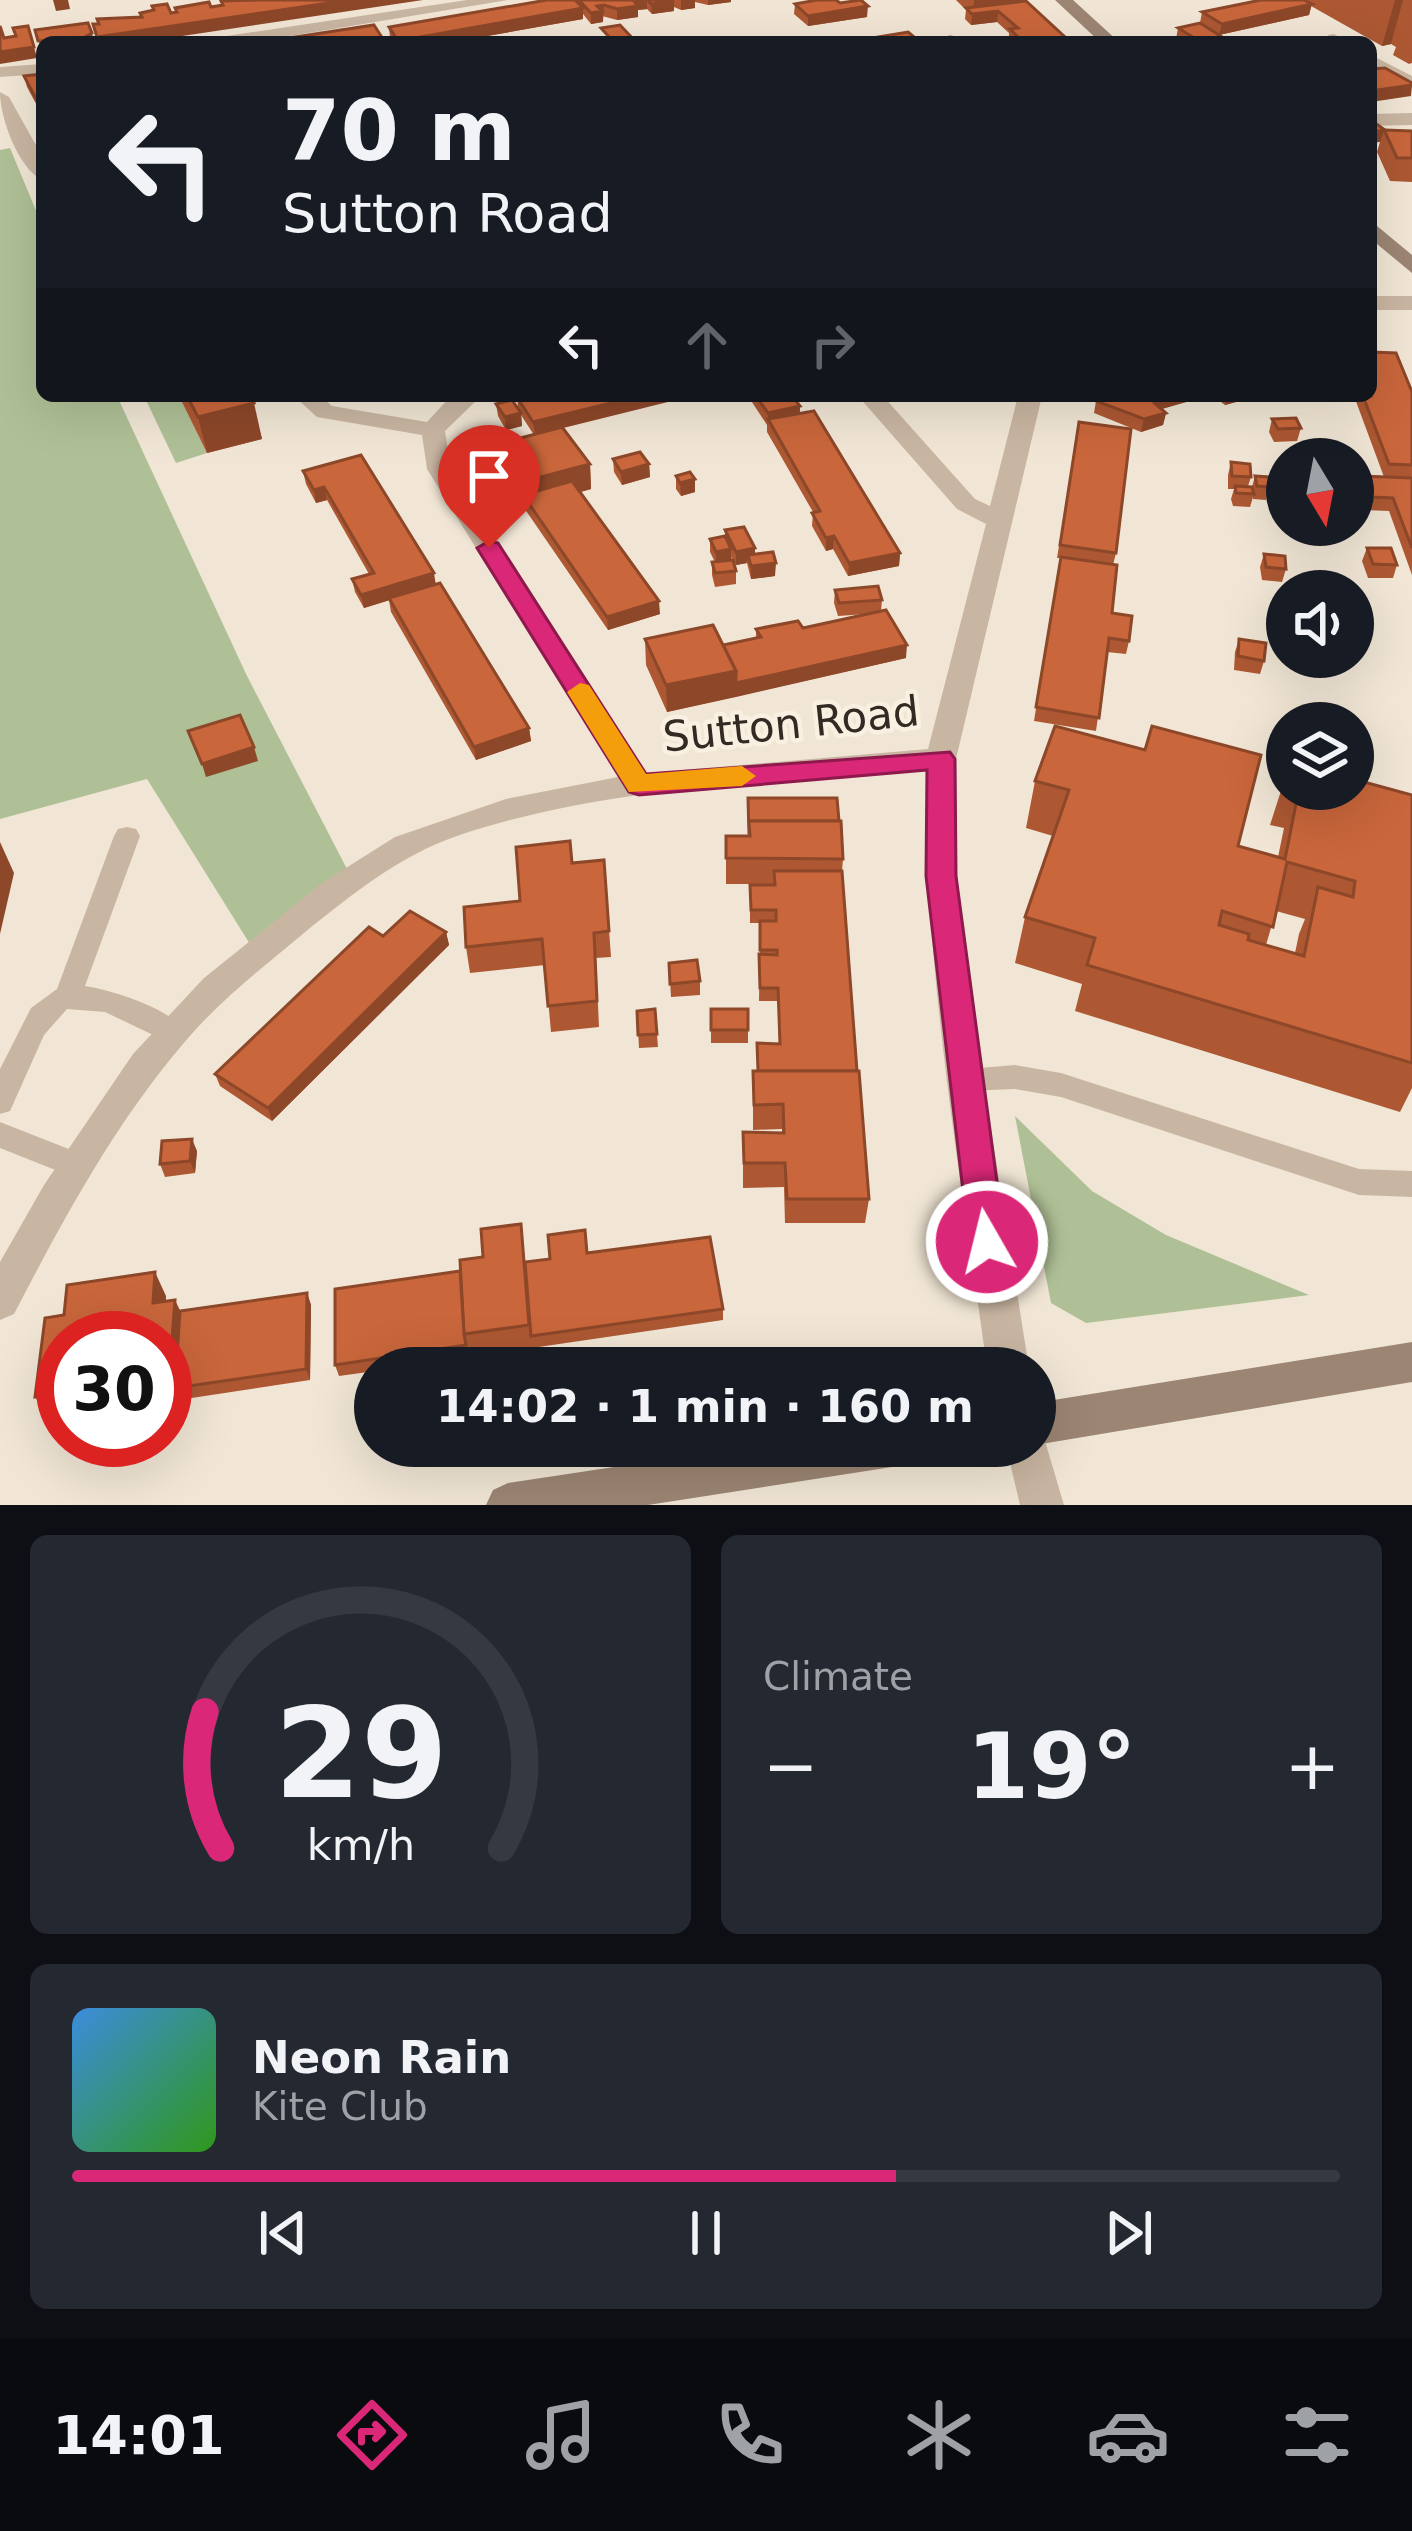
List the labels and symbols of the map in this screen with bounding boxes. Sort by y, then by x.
pin [438,425,540,548]
north arrow [1266,438,1374,546]
street label: Sutton Road [661,686,921,762]
position arrow [924,1179,1050,1305]
speed limit sign: 30 [36,1311,192,1467]

